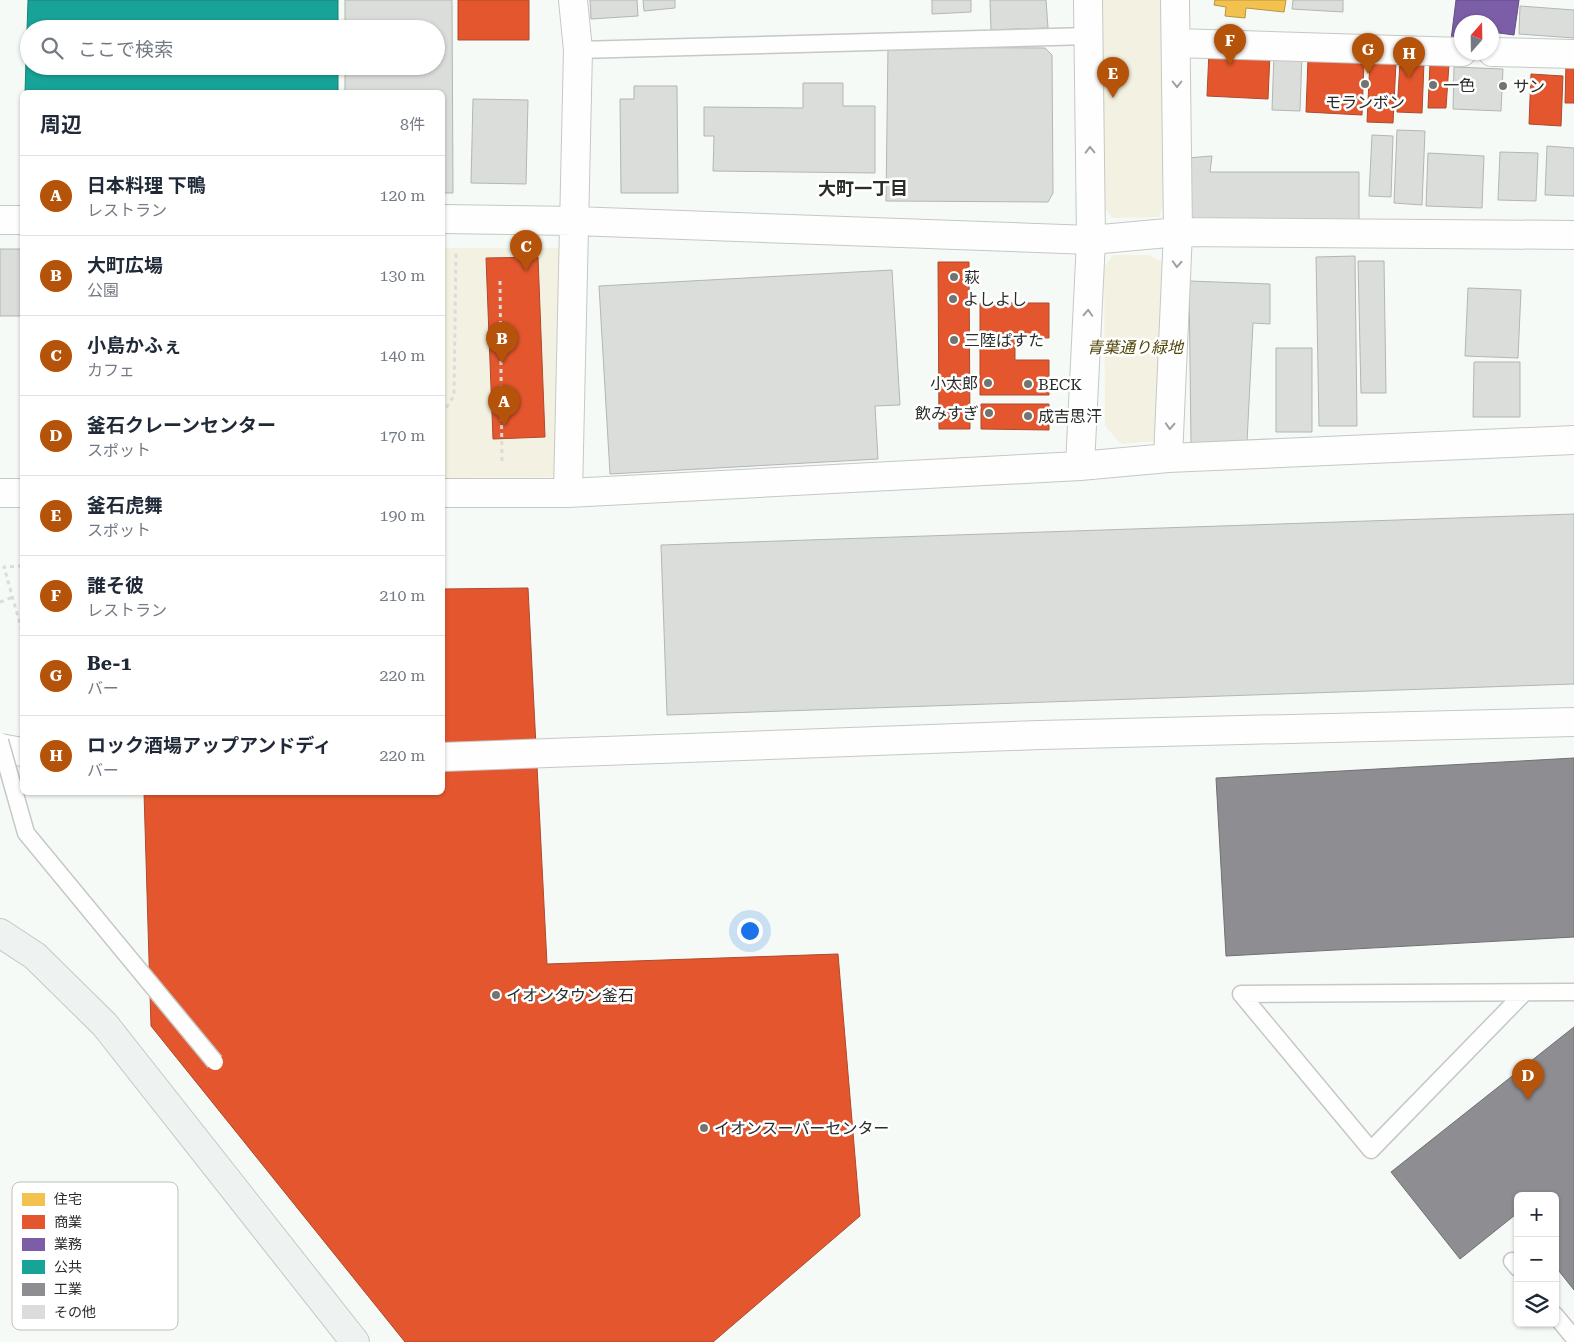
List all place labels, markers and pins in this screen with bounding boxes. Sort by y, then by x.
pin: F [1214,24,1246,65]
pin: G [1352,33,1384,74]
pin: H [1393,37,1425,78]
pin: E [1097,57,1129,98]
place label: 一色 [1443,76,1475,95]
place label: サン [1513,77,1545,96]
marker: モランボン [1359,78,1371,90]
marker: 一色 [1427,79,1439,91]
marker: サン [1497,80,1509,92]
place label: モランボン [1325,93,1405,112]
pin: C [510,230,542,271]
place label: 萩 [964,268,980,287]
marker: 萩 [948,271,960,283]
place label: よしよし [963,290,1027,309]
marker: よしよし [947,293,959,305]
pin: B [486,322,518,363]
place label: 三陸ぱすた [964,331,1044,350]
marker: 三陸ぱすた [948,334,960,346]
place label: 小太郎 [930,374,978,393]
place label: BECK [1038,375,1082,394]
marker: 小太郎 [982,377,994,389]
marker: BECK [1022,378,1034,390]
pin: A [488,385,520,426]
place label: 飲みすぎ [915,404,979,423]
marker: 飲みすぎ [983,407,995,419]
place label: 成吉思汗 [1038,407,1102,426]
marker: 成吉思汗 [1022,410,1034,422]
place label: イオンタウン釜石 [506,986,634,1005]
marker: イオンタウン釜石 [490,989,502,1001]
pin: D [1512,1059,1544,1100]
place label: イオンスーパーセンター [714,1119,890,1138]
marker: イオンスーパーセンター [698,1122,710,1134]

